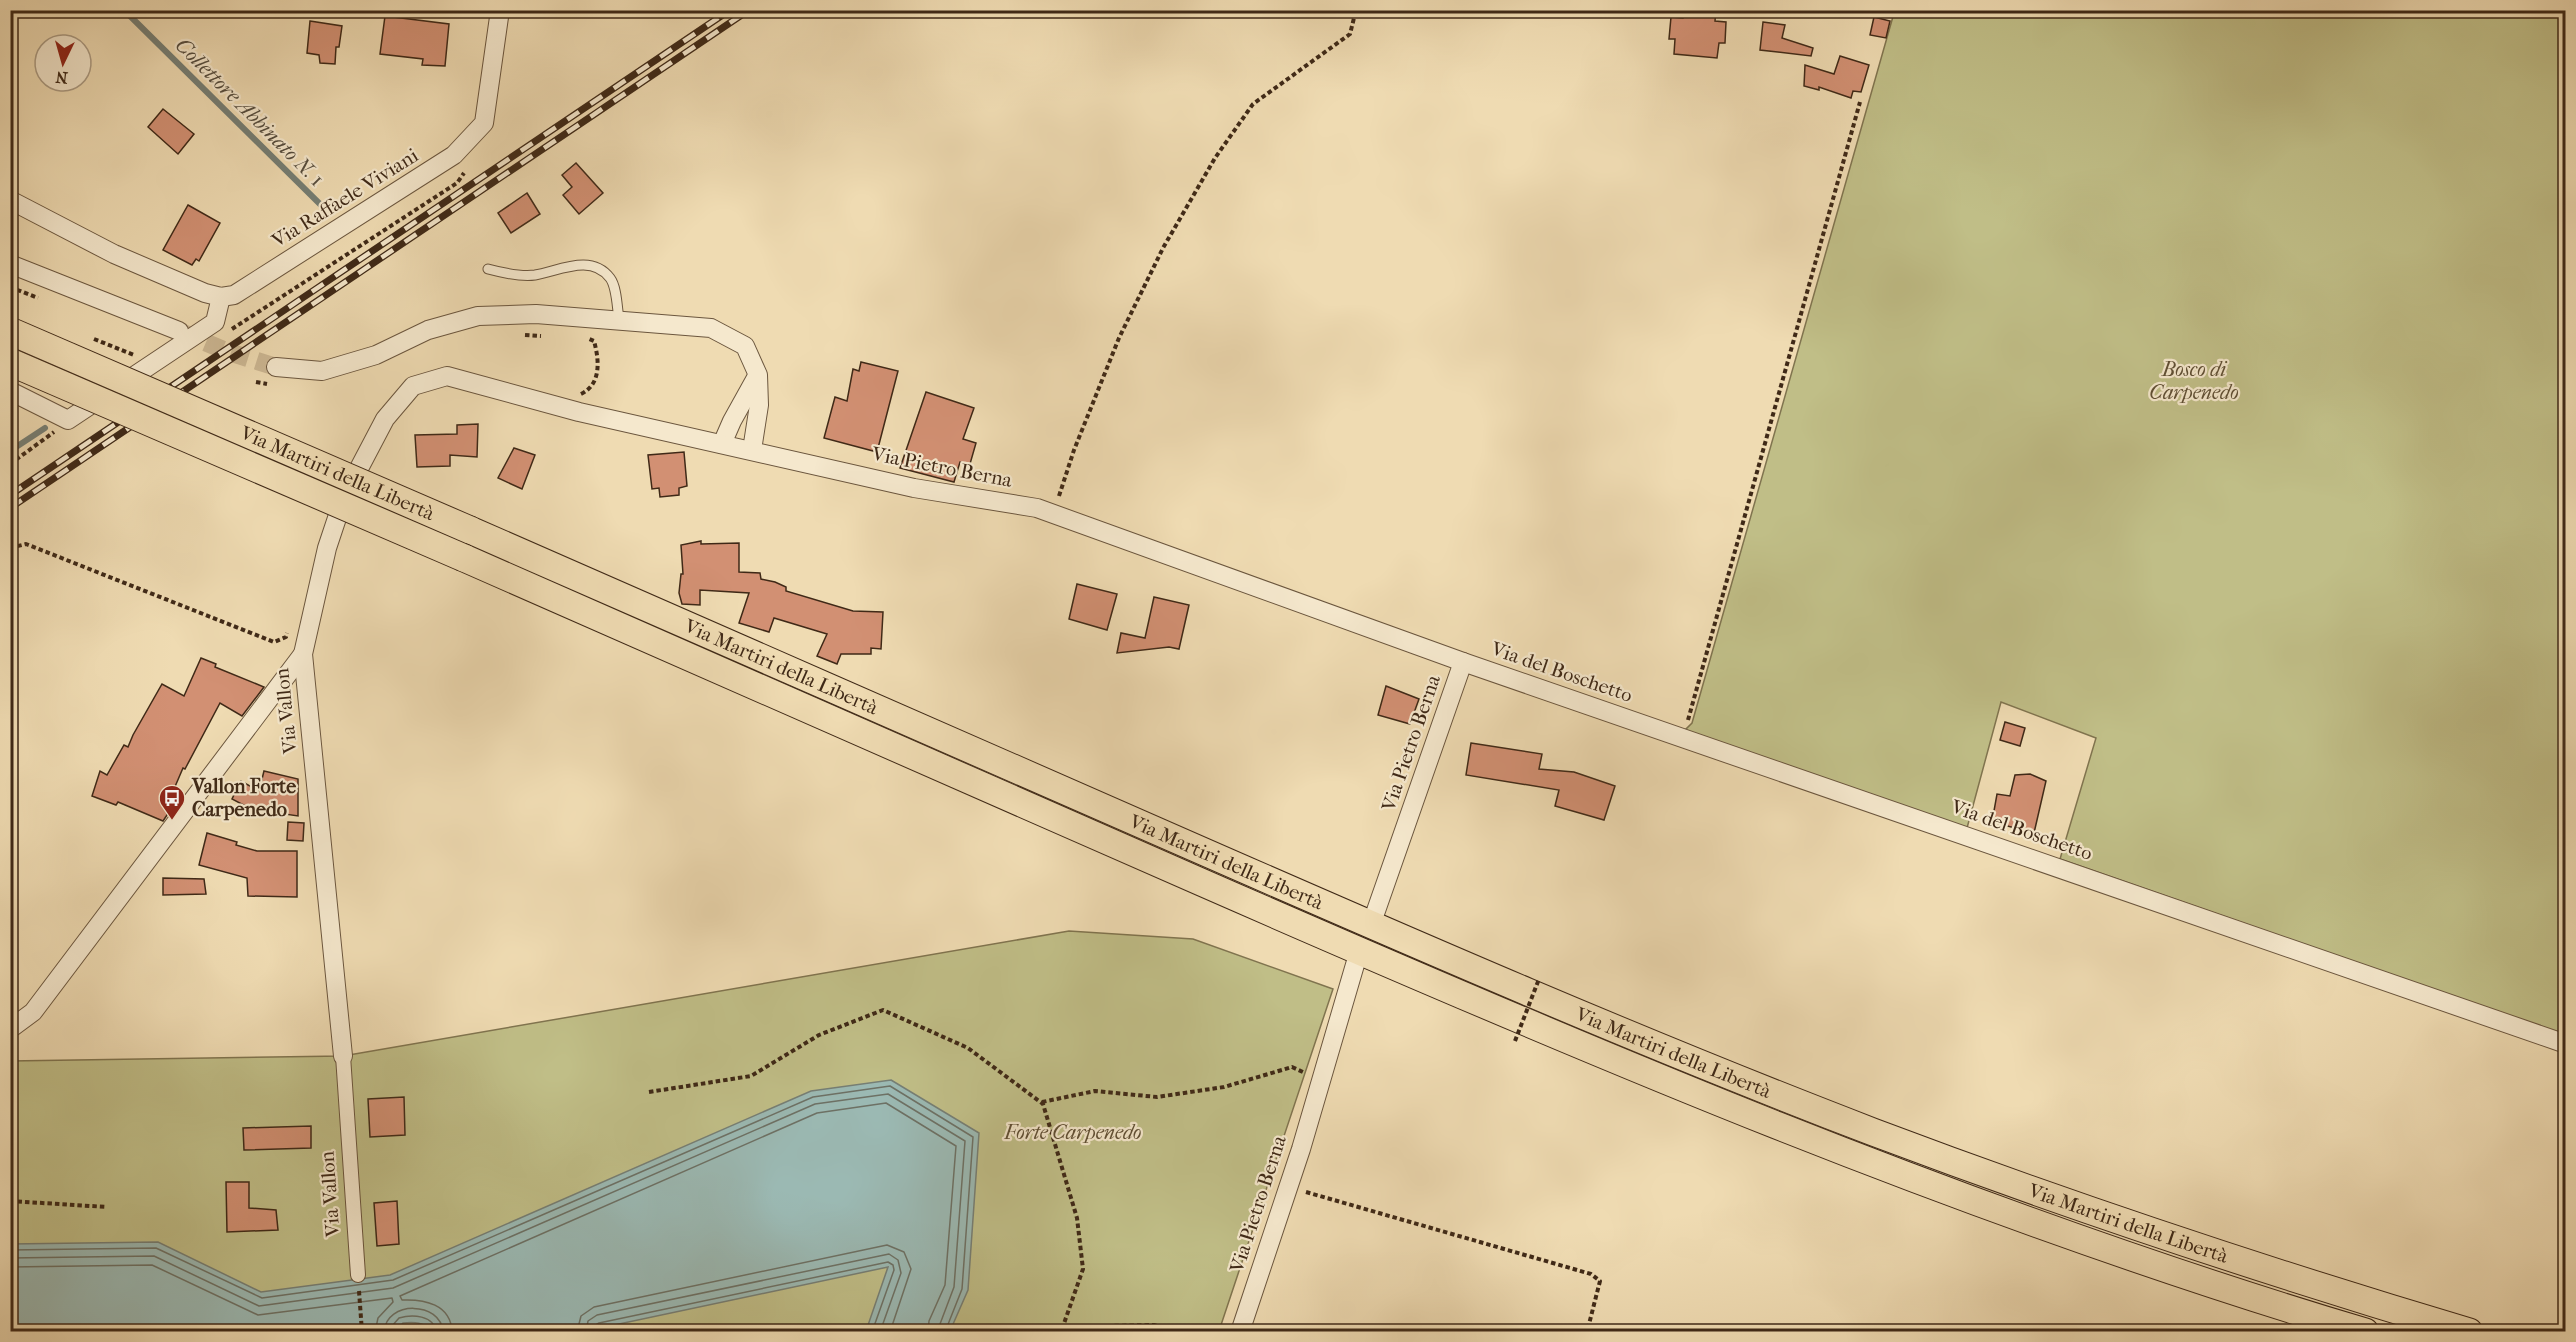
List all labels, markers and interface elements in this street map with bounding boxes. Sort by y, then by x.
north arrow [33,33,93,93]
water label: Collettore Abbinato N. 1 [171,33,329,191]
text: N [54,67,69,87]
street label: Via Raffaele Viviani [267,144,422,253]
park label: Bosco di Carpenedo [2149,358,2239,404]
street label: Via Martiri della Libertà [236,420,439,525]
street label: Via Pietro Berna [869,442,1015,492]
street label: Via Martiri della Libertà [680,614,882,719]
street label: Via del Boschetto [1488,637,1636,707]
street label: Via Vallon [270,667,302,756]
street label: Via Pietro Berna [1377,671,1445,815]
place label: Vallon Forte Carpenedo [191,775,296,821]
bus stop icon: Vallon Forte Carpenedo [157,783,187,821]
street label: Via del Boschetto [1948,795,2096,865]
street label: Via Martiri della Libertà [1125,809,1328,914]
street label: Via Martiri della Libertà [1572,1002,1775,1103]
park label: Forte Carpenedo [1003,1121,1142,1144]
street label: Via Pietro Berna [1225,1132,1291,1276]
street label: Via Vallon [316,1150,345,1239]
street label: Via Martiri della Libertà [2025,1178,2232,1268]

